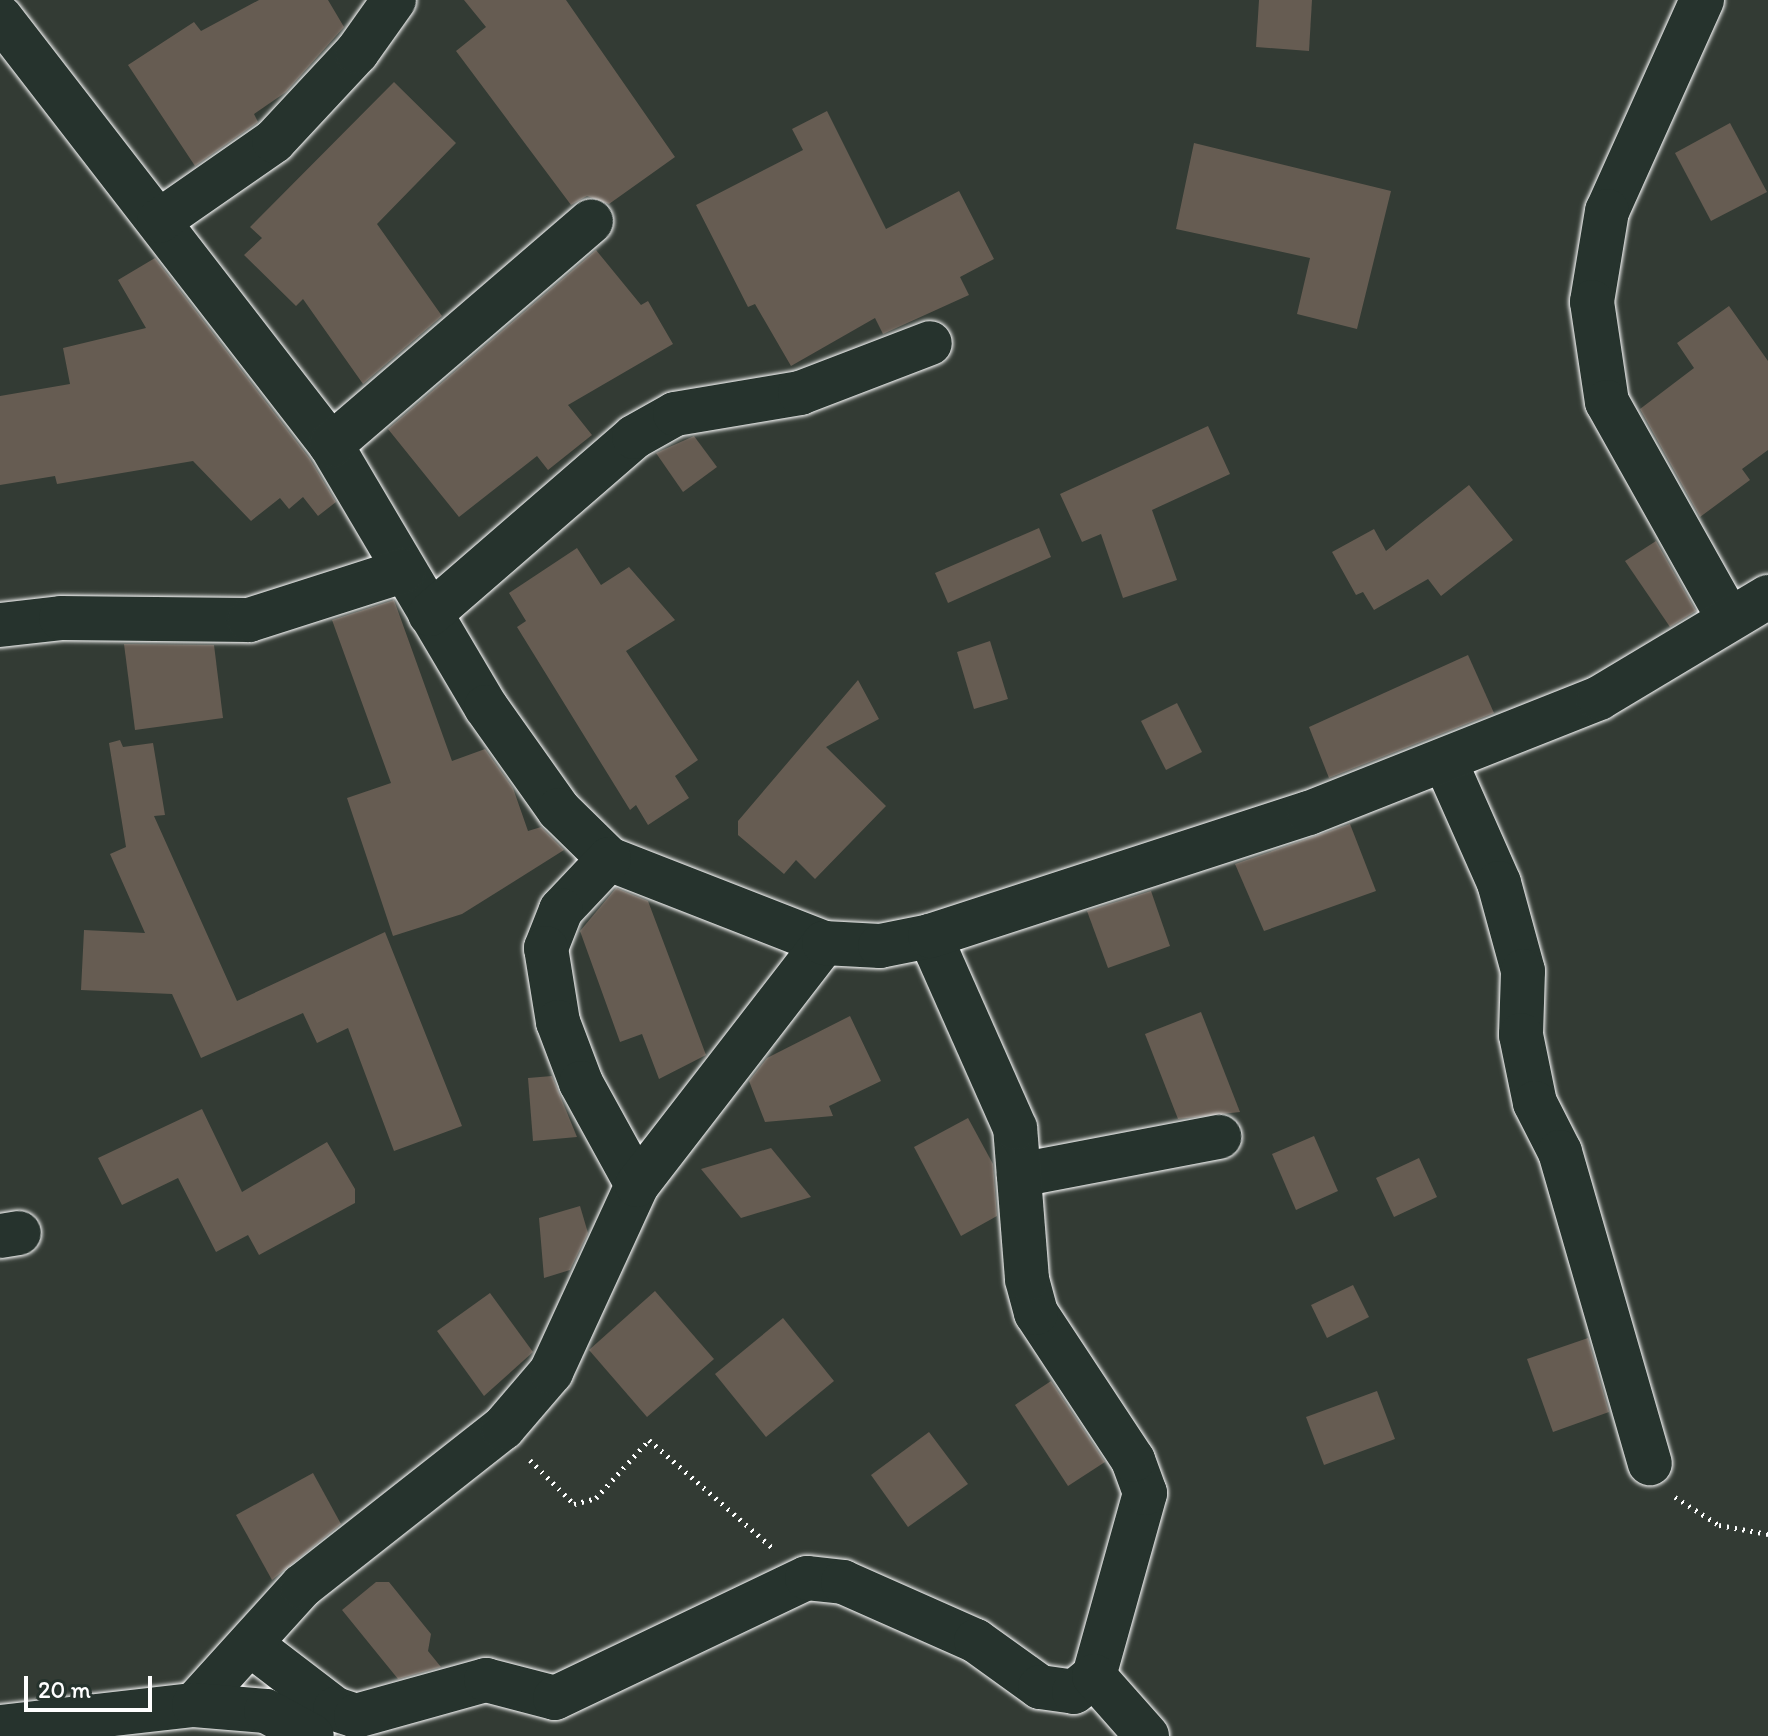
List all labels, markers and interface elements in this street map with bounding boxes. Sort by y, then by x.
scale bar [28,1660,156,1710]
text: 20 m [38,1675,91,1704]

